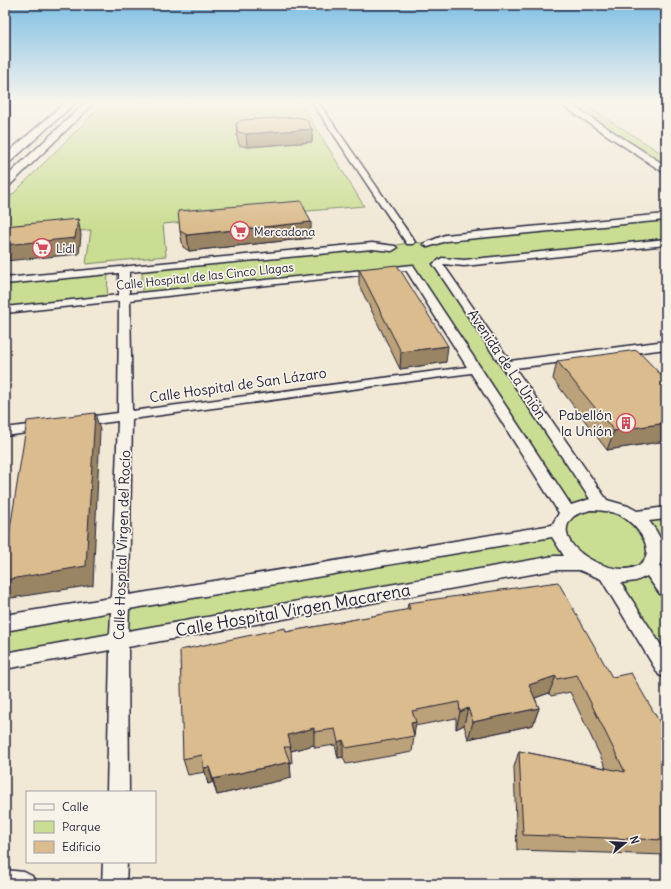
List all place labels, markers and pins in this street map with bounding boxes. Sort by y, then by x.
supermarket icon: Mercadona [229,220,251,242]
place label: Mercadona [254,224,315,239]
supermarket icon: Lidl [31,237,53,259]
place label: Lidl [56,241,75,256]
place label: Pabellón la Unión [558,406,612,440]
building icon: Pabellón la Unión [615,412,637,434]

